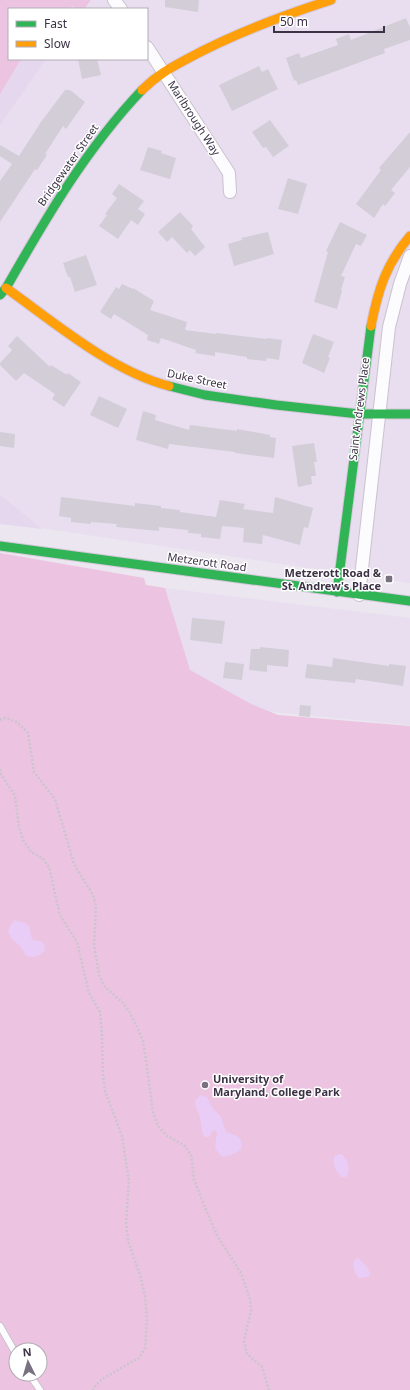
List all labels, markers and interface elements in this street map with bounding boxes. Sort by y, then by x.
legend [8,8,148,60]
scale bar [274,8,384,34]
text: 50 m [280,13,308,30]
text: Fast [44,15,68,32]
text: Slow [44,35,71,52]
street label: Marlbrough Way [165,77,224,158]
street label: Bridgewater Street [34,121,102,209]
street label: Saint Andrews Place [345,357,372,461]
street label: Duke Street [166,365,228,392]
street label: Metzerott Road [167,549,248,574]
place label: Metzerott Road & St. Andrew's Place [282,565,382,593]
marker: Metzerott Road & St. Andrew's Place [384,574,394,584]
place label: University of Maryland, College Park [213,1071,340,1099]
marker: University of Maryland, College Park [200,1080,210,1090]
north arrow [8,1342,48,1382]
text: N [22,1344,32,1359]

